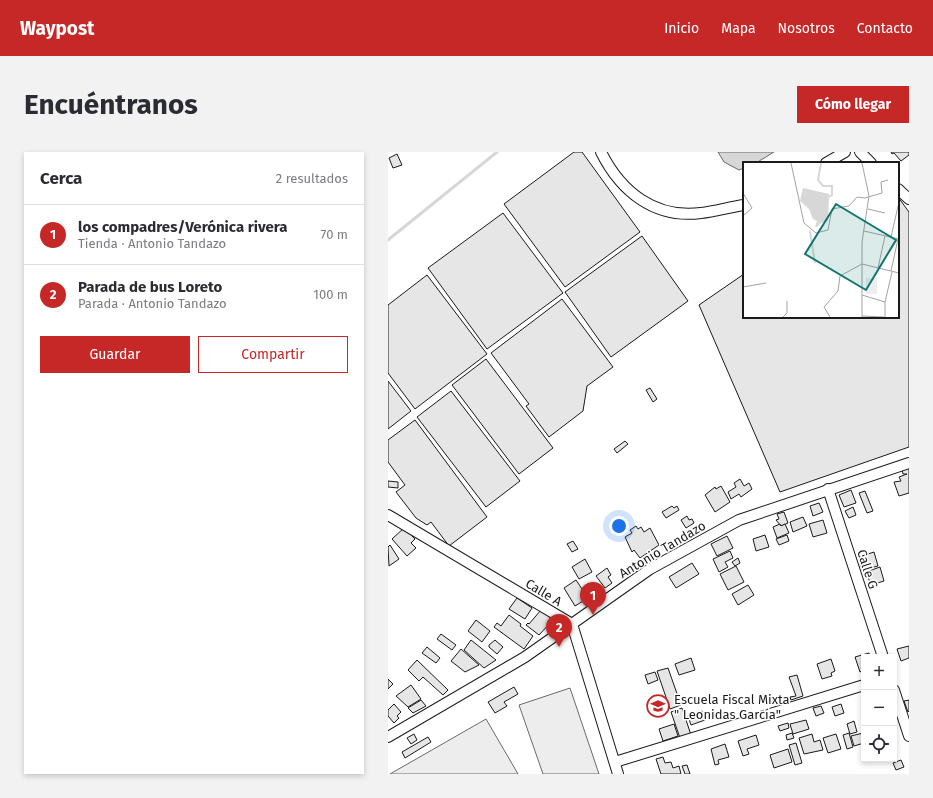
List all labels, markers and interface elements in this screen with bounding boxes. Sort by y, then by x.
text: Waypost [20,17,94,40]
text: Inicio [664,20,699,37]
text: Mapa [721,20,756,37]
text: Nosotros [778,20,835,37]
text: Contacto [857,20,913,37]
button: Cómo llegar [797,86,909,123]
text: Encuéntranos [24,88,198,121]
inset map [743,162,899,318]
text: Cerca [40,168,82,189]
text: 2 resultados [276,171,348,186]
text: los compadres/Verónica rivera [78,218,287,236]
text: 1 [50,227,56,242]
text: 70 m [321,227,348,242]
text: Tienda · Antonio Tandazo [78,236,226,251]
text: Parada de bus Loreto [78,278,222,296]
text: 2 [50,287,56,302]
text: 100 m [313,287,348,302]
text: Parada · Antonio Tandazo [78,296,227,311]
button: Guardar [40,336,190,373]
button: Compartir [198,336,348,373]
your location [609,516,629,536]
street label: Antonio Tandazo [616,518,708,581]
street label: Calle G [854,548,881,591]
street label: Calle A [523,576,565,609]
pin: 1 [580,582,606,615]
pin: 2 [546,614,572,647]
map controls [861,654,897,762]
button: + [861,654,897,690]
button: − [861,690,897,726]
place label: Escuela Fiscal Mixta " Leonidas García" [674,692,790,722]
school or university icon: Escuela Fiscal Mixta " Leonidas García" [645,693,671,719]
button: locate [861,726,897,762]

